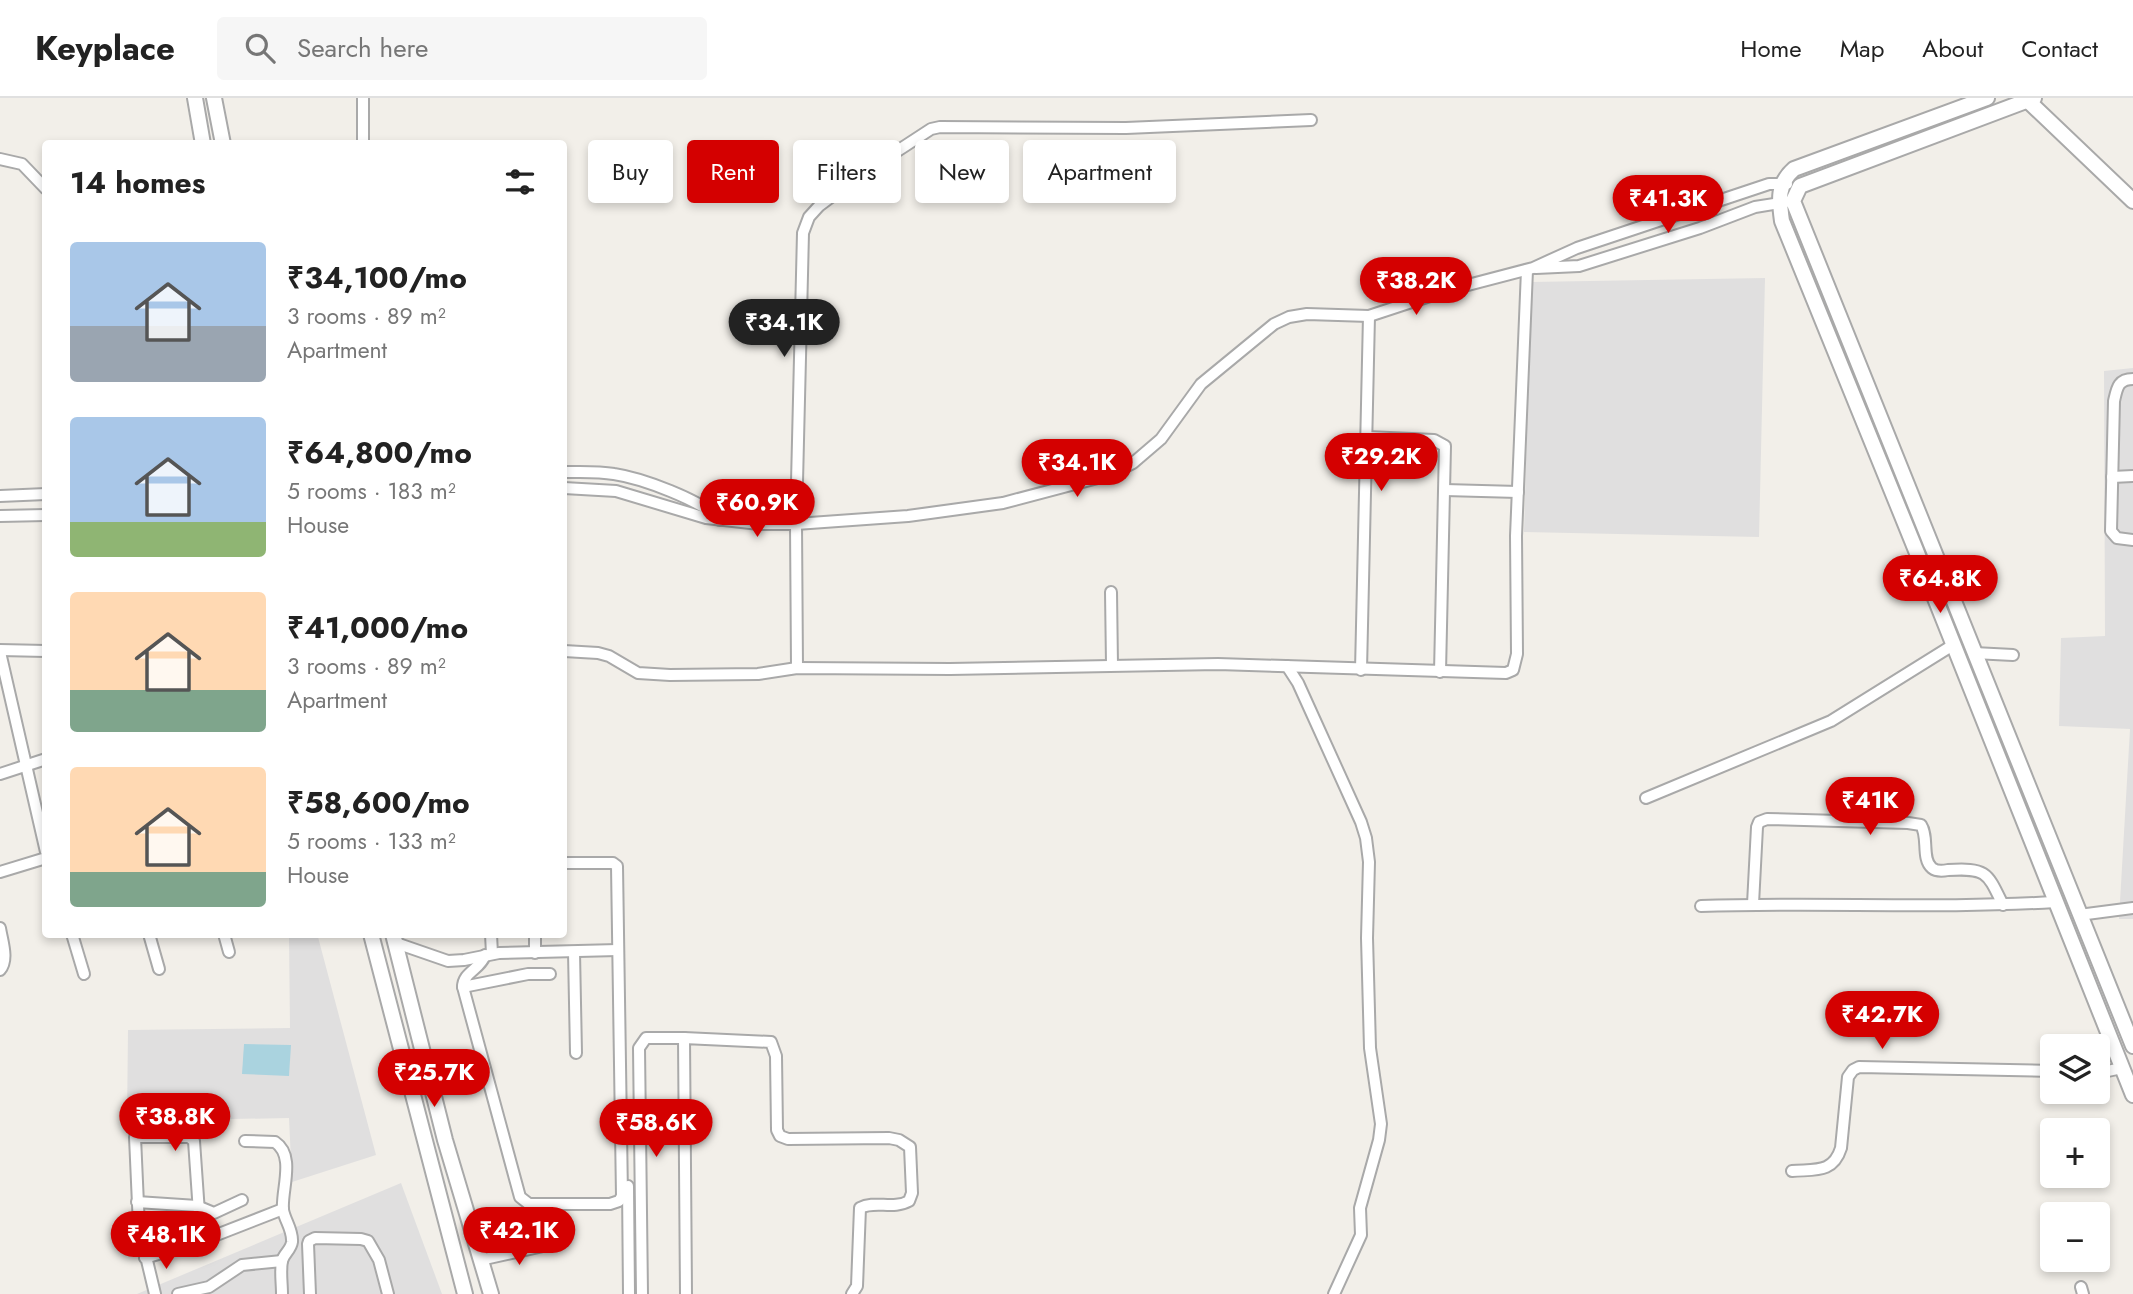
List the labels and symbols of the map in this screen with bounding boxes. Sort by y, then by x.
pin: ₹41.3K [1611,176,1725,235]
pin: ₹38.2K [1359,258,1473,317]
pin: ₹34.1K [727,300,841,359]
pin: ₹29.2K [1324,434,1438,493]
pin: ₹34.1K [1020,440,1134,499]
pin: ₹60.9K [700,480,814,539]
pin: ₹64.8K [1883,556,1997,615]
pin: ₹41K [1829,778,1911,837]
pin: ₹42.7K [1825,992,1939,1051]
pin: ₹25.7K [377,1049,491,1109]
pin: ₹38.8K [118,1094,232,1153]
pin: ₹58.6K [599,1100,713,1159]
pin: ₹42.1K [462,1208,576,1267]
pin: ₹48.1K [109,1212,223,1271]

